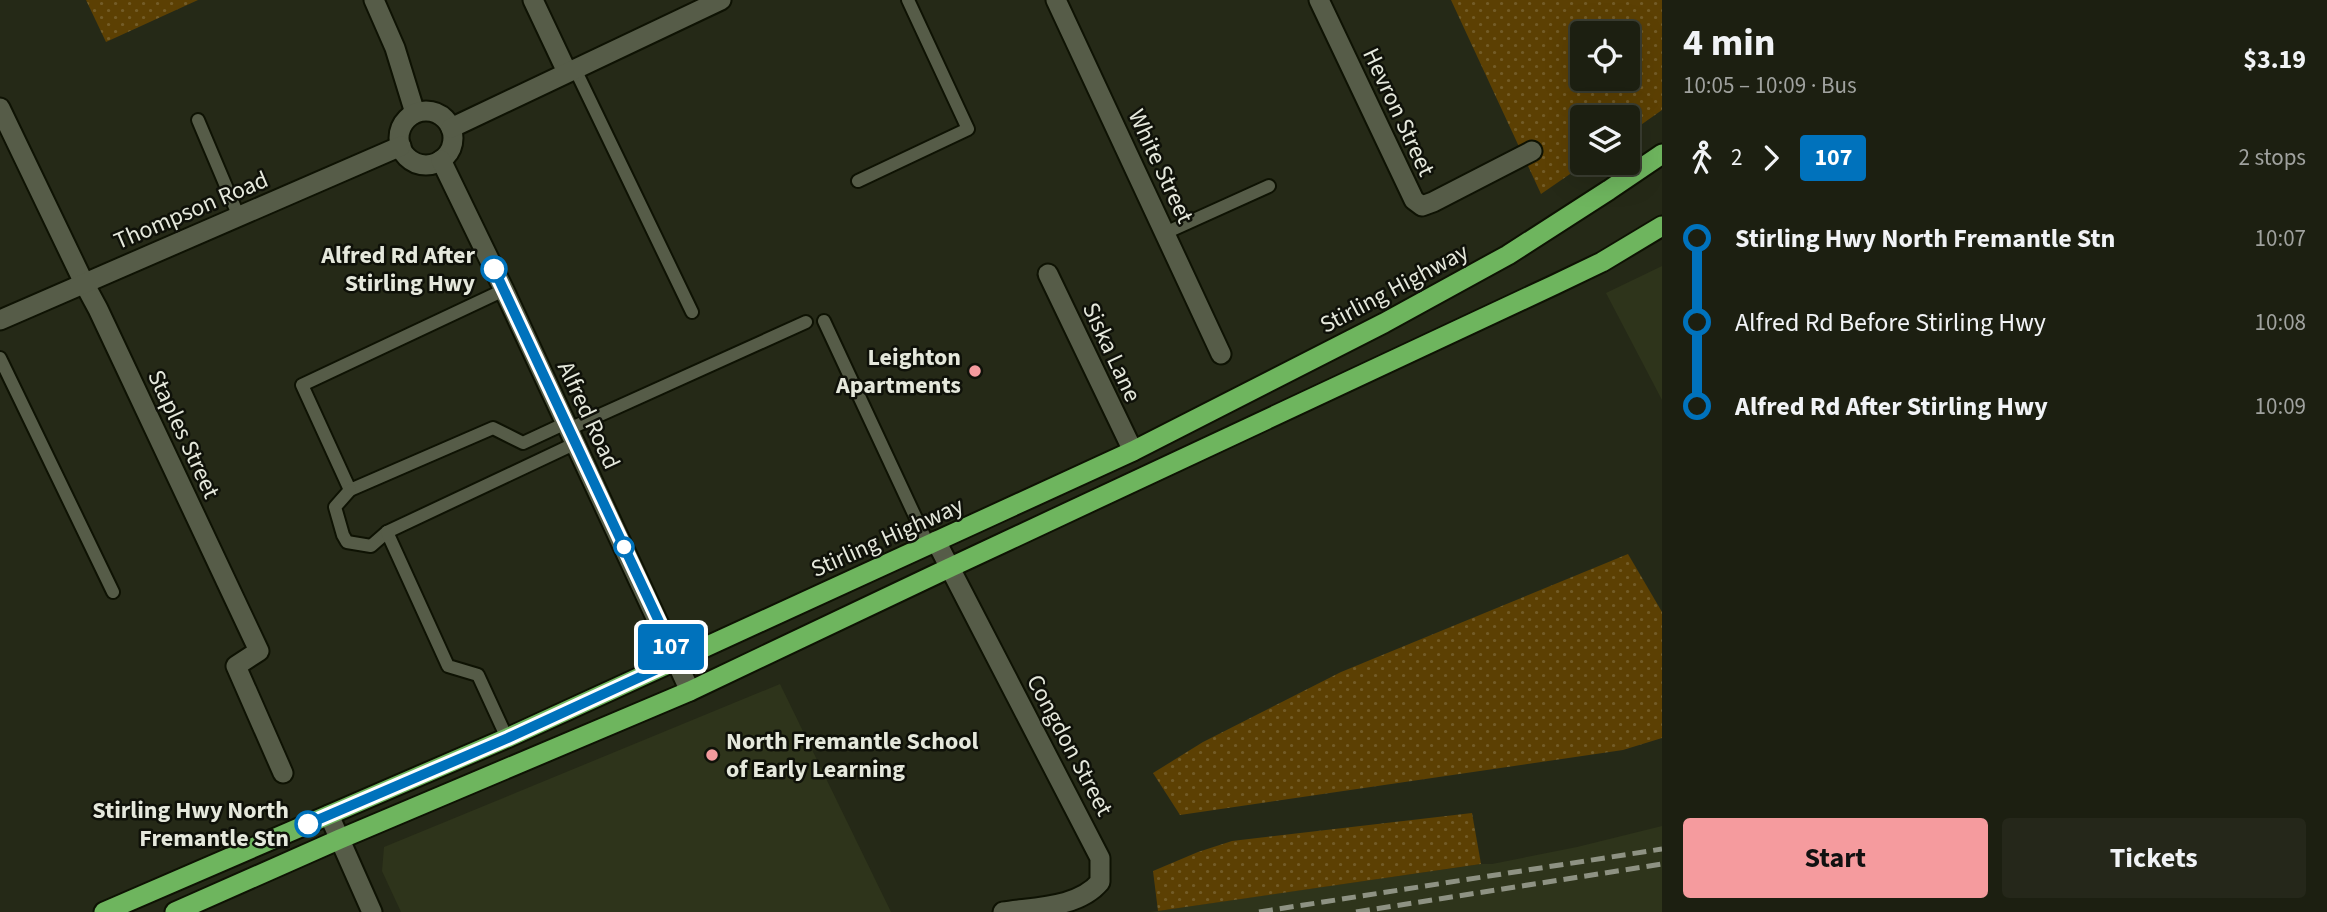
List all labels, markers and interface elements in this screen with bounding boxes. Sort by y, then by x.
text: 4 min [1683,16,1775,70]
map controls [1570,21,1640,175]
button: locate [1570,21,1640,91]
text: $3.19 [2243,41,2306,78]
street label: Hevron Street [1354,42,1444,182]
text: 10:05 – 10:09 · Bus [1683,69,1857,102]
street label: White Street [1119,103,1202,229]
button: layers [1570,105,1640,175]
icon: walk [1683,139,1721,177]
icon: forward [1752,139,1790,177]
text: 107 [1814,140,1852,175]
text: 2 [1731,141,1742,174]
text: 2 stops [2239,141,2306,174]
street label: Thompson Road [109,162,274,259]
text: Stirling Hwy North Fremantle Stn [1735,220,2115,257]
text: 10:07 [2255,222,2306,255]
street label: Stirling Highway [1314,235,1475,342]
place label: Alfred Rd After Stirling Hwy [320,238,475,301]
marker: Alfred Rd After Stirling Hwy [481,256,507,282]
street label: Siska Lane [1073,297,1150,408]
text: Alfred Rd Before Stirling Hwy [1735,304,2046,341]
text: 10:08 [2255,306,2306,339]
place label: Leighton Apartments [835,340,961,403]
street label: Alfred Road [548,355,629,475]
marker: Leighton Apartments [967,363,983,379]
street label: Staples Street [138,364,229,504]
text: Alfred Rd After Stirling Hwy [1735,388,2048,425]
text: 10:09 [2255,390,2306,423]
street label: Stirling Highway [805,488,969,587]
unlabelled marker [614,537,634,557]
line badge: 107 [631,624,711,670]
text: 107 [652,629,690,664]
street label: Congdon Street [1017,668,1122,822]
place label: North Fremantle School of Early Learning [726,724,979,787]
marker: North Fremantle School of Early Learning [704,747,720,763]
place label: Stirling Hwy North Fremantle Stn [92,793,289,856]
marker: Stirling Hwy North Fremantle Stn [295,811,321,837]
button: Start [1683,818,1988,898]
button: Tickets [2002,818,2306,898]

